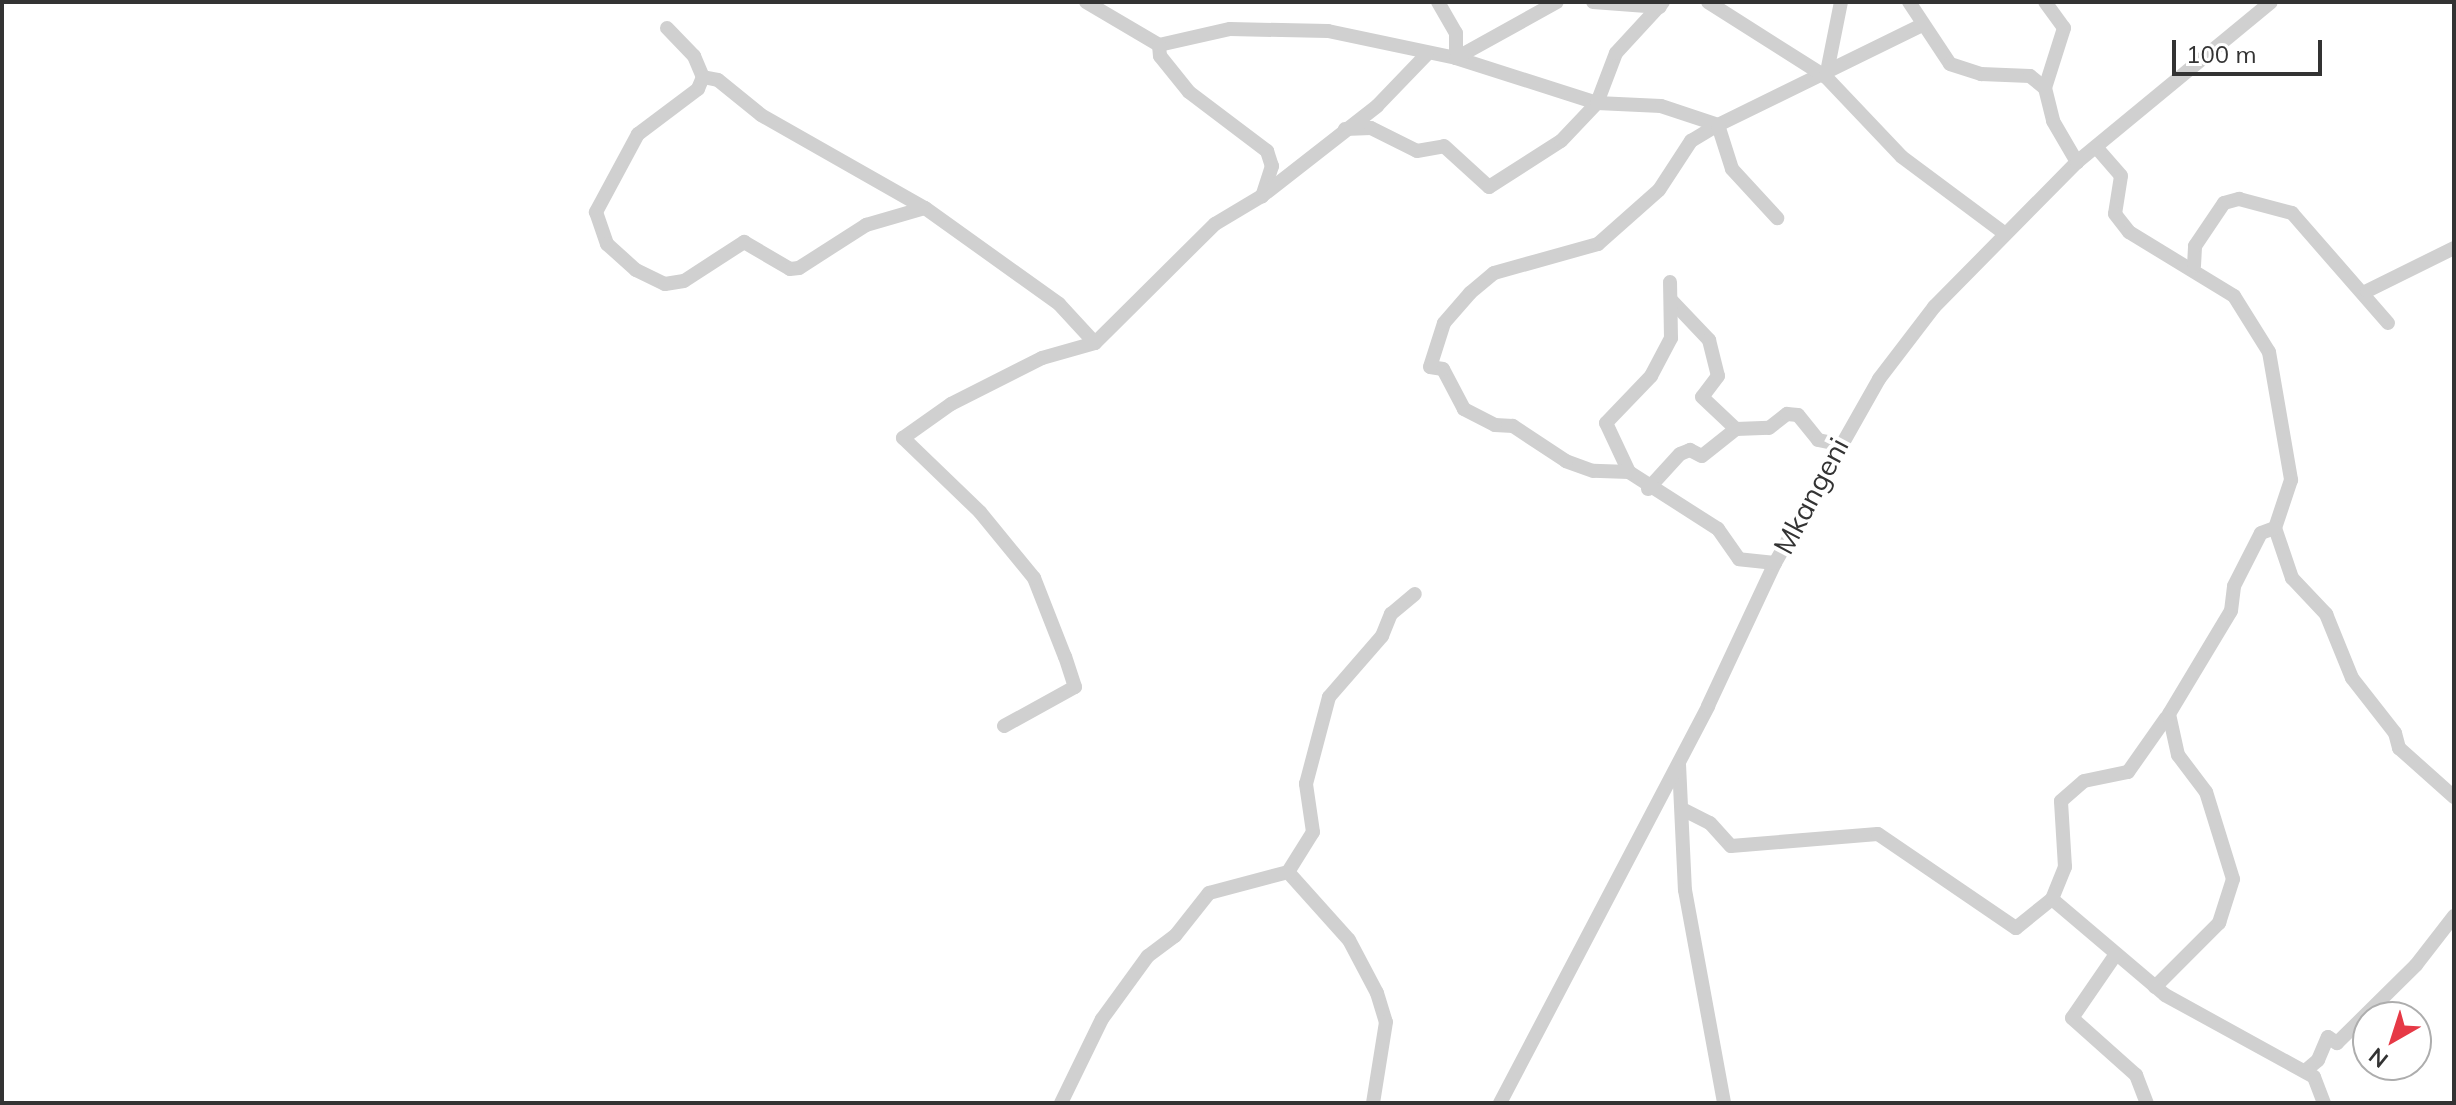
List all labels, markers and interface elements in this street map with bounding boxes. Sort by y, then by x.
scale bar [2176,24,2326,74]
text: 100 m [2186,39,2257,69]
street label: Mkangeni [1766,432,1856,560]
north arrow [2352,1001,2432,1081]
text: N [2363,1042,2393,1074]

